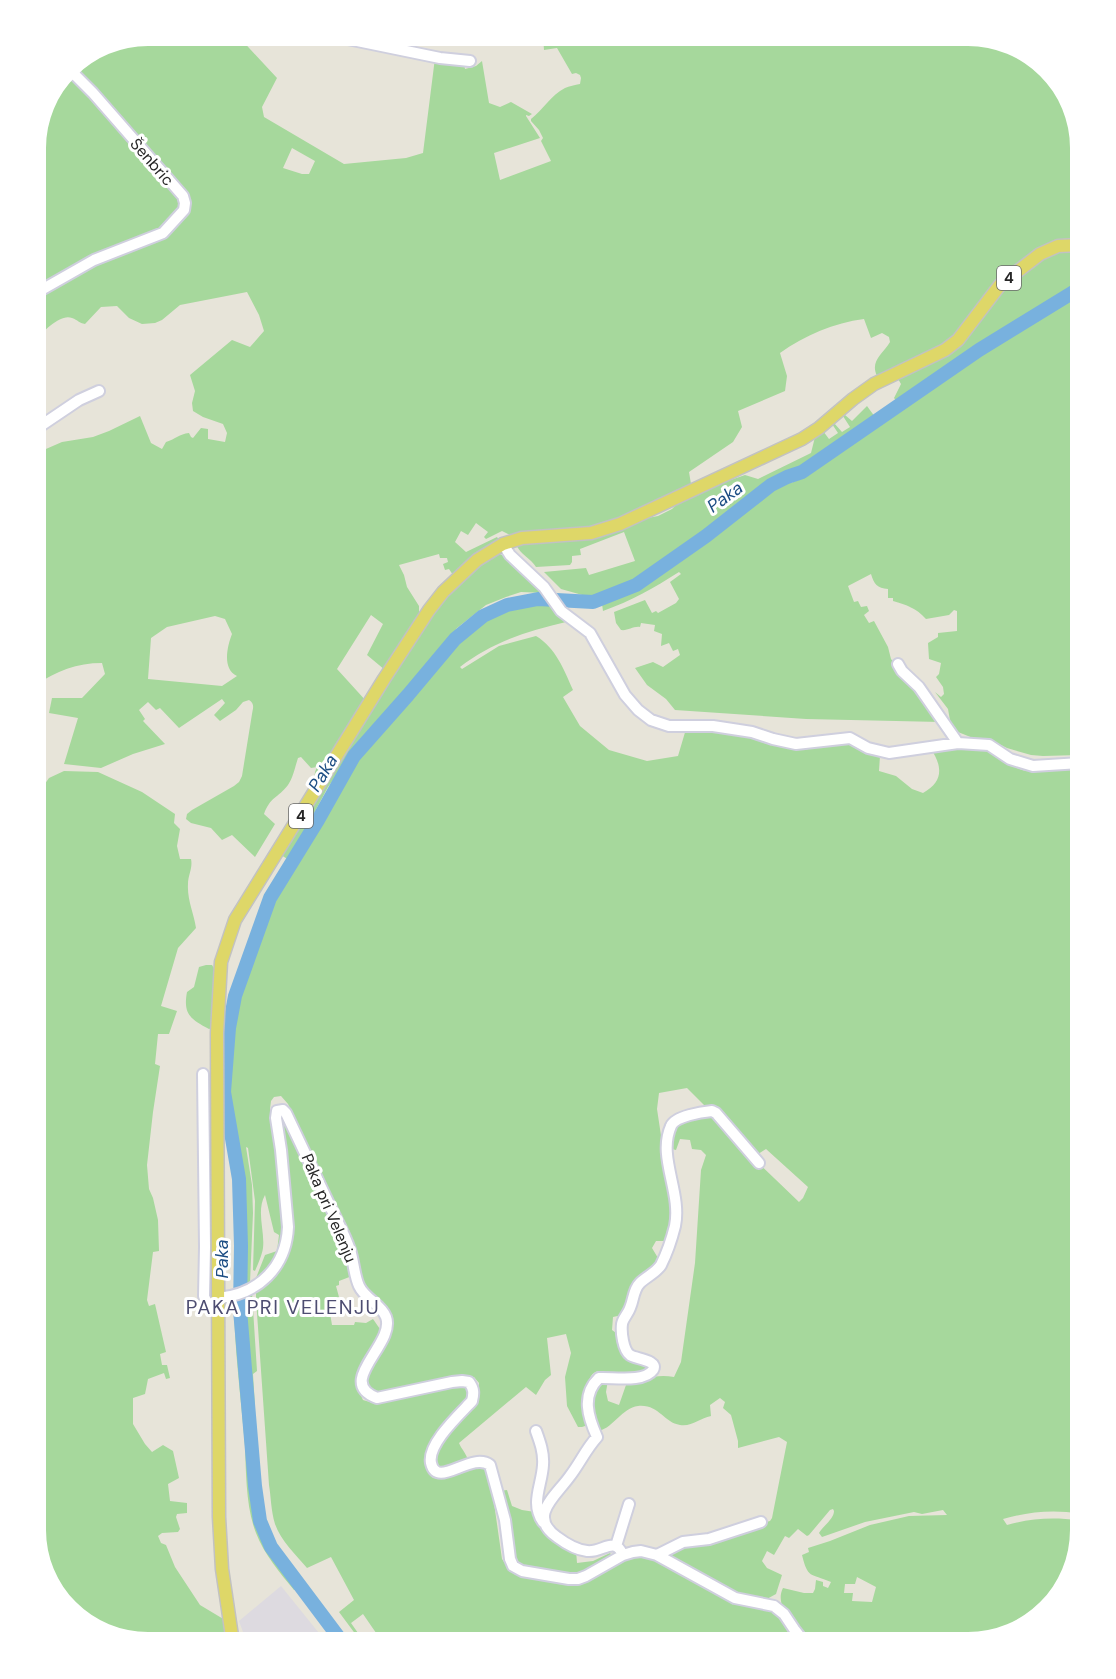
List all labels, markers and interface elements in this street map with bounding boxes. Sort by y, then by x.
street label: Šenbric [126,134,178,190]
road number: 4 [997,266,1021,290]
water label: Paka [702,476,748,518]
water label: Paka [303,750,343,796]
road number: 4 [289,804,313,828]
street label: Paka pri Velenju [297,1150,361,1266]
water label: Paka [210,1239,234,1279]
district label: PAKA PRI VELENJU [186,1294,380,1320]

